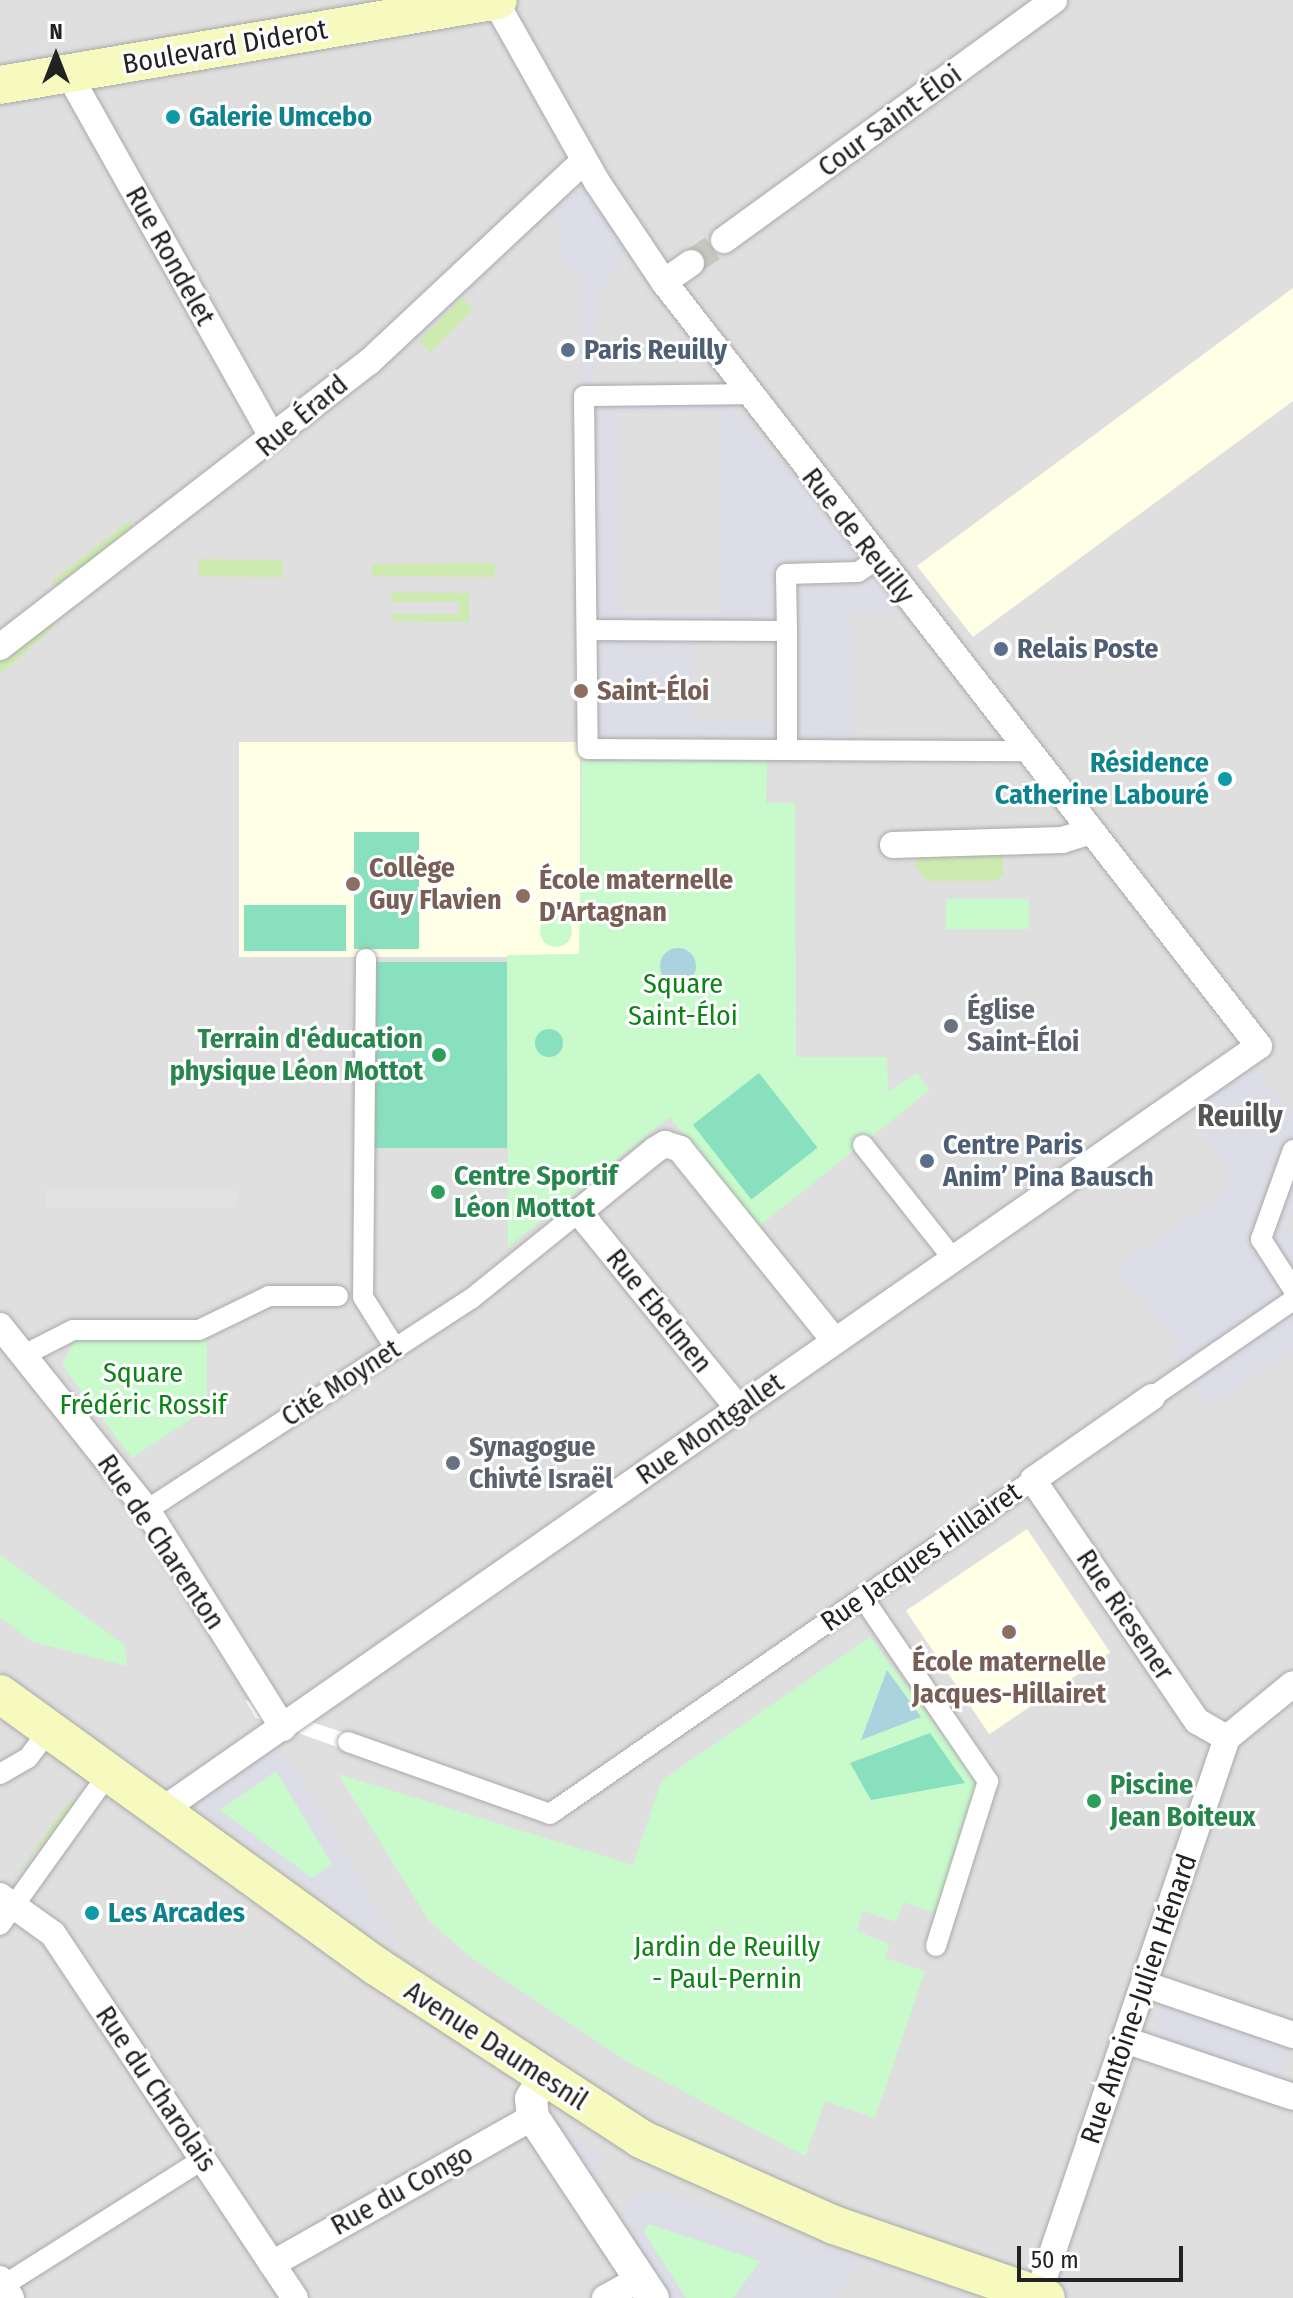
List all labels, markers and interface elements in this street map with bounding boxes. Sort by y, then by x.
street label: Boulevard Diderot [120,12,330,82]
north arrow [16,16,96,96]
text: N [49,18,63,45]
street label: Cour Saint-Éloi [812,58,968,184]
place label: Galerie Umcebo [189,100,372,134]
marker: Galerie Umcebo [164,108,182,126]
street label: Rue Rondelet [118,181,222,331]
place label: Paris Reuilly [584,333,727,367]
marker: Paris Reuilly [559,341,577,359]
street label: Rue Érard [249,368,355,464]
street label: Rue de Reuilly [795,461,921,611]
place label: Relais Poste [1017,632,1158,666]
marker: Relais Poste [992,640,1010,658]
place label: Saint-Éloi [597,674,709,708]
marker: Saint-Éloi [572,682,590,700]
place label: Résidence Catherine Labouré [995,746,1209,812]
marker: Résidence Catherine Labouré [1216,770,1234,788]
place label: Collège Guy Flavien [369,851,502,917]
place label: École maternelle D'Artagnan [539,863,733,929]
marker: Collège Guy Flavien [344,875,362,893]
marker: École maternelle D'Artagnan [514,887,532,905]
park label: Square Saint-Éloi [628,967,738,1033]
place label: Église Saint-Éloi [967,993,1079,1059]
marker: Église Saint-Éloi [942,1017,960,1035]
place label: Terrain d'éducation physique Léon Mottot [170,1022,423,1088]
marker: Terrain d'éducation physique Léon Mottot [430,1046,448,1064]
district label: Reuilly [1197,1098,1283,1134]
place label: Centre Paris Anim’ Pina Bausch [943,1128,1154,1194]
marker: Centre Paris Anim’ Pina Bausch [918,1152,936,1170]
place label: Centre Sportif Léon Mottot [454,1159,618,1225]
marker: Centre Sportif Léon Mottot [429,1183,447,1201]
street label: Rue Ebelmen [599,1242,719,1380]
street label: Cité Moynet [275,1332,407,1434]
park label: Square Frédéric Rossif [59,1356,227,1422]
street label: Rue Montgallet [630,1366,790,1492]
place label: Synagogue Chivté Israël [469,1430,613,1496]
street label: Rue de Charenton [90,1448,232,1636]
marker: Synagogue Chivté Israël [444,1454,462,1472]
street label: Rue Jacques Hillairet [814,1475,1028,1639]
street label: Rue Riesener [1069,1543,1181,1687]
marker: École maternelle Jacques-Hillairet [1000,1623,1018,1641]
place label: École maternelle Jacques-Hillairet [912,1645,1106,1711]
place label: Piscine Jean Boiteux [1110,1768,1256,1834]
marker: Piscine Jean Boiteux [1085,1792,1103,1810]
street label: Rue Antoine-Julien Hénard [1074,1850,1204,2148]
place label: Les Arcades [108,1896,245,1930]
marker: Les Arcades [83,1904,101,1922]
park label: Jardin de Reuilly - Paul-Pernin [634,1930,820,1996]
street label: Avenue Daumesnil [398,1974,594,2118]
street label: Rue du Charolais [88,2000,224,2178]
street label: Rue du Congo [325,2137,479,2243]
scale bar [1021,2230,1187,2280]
text: 50 m [1031,2246,1079,2274]

